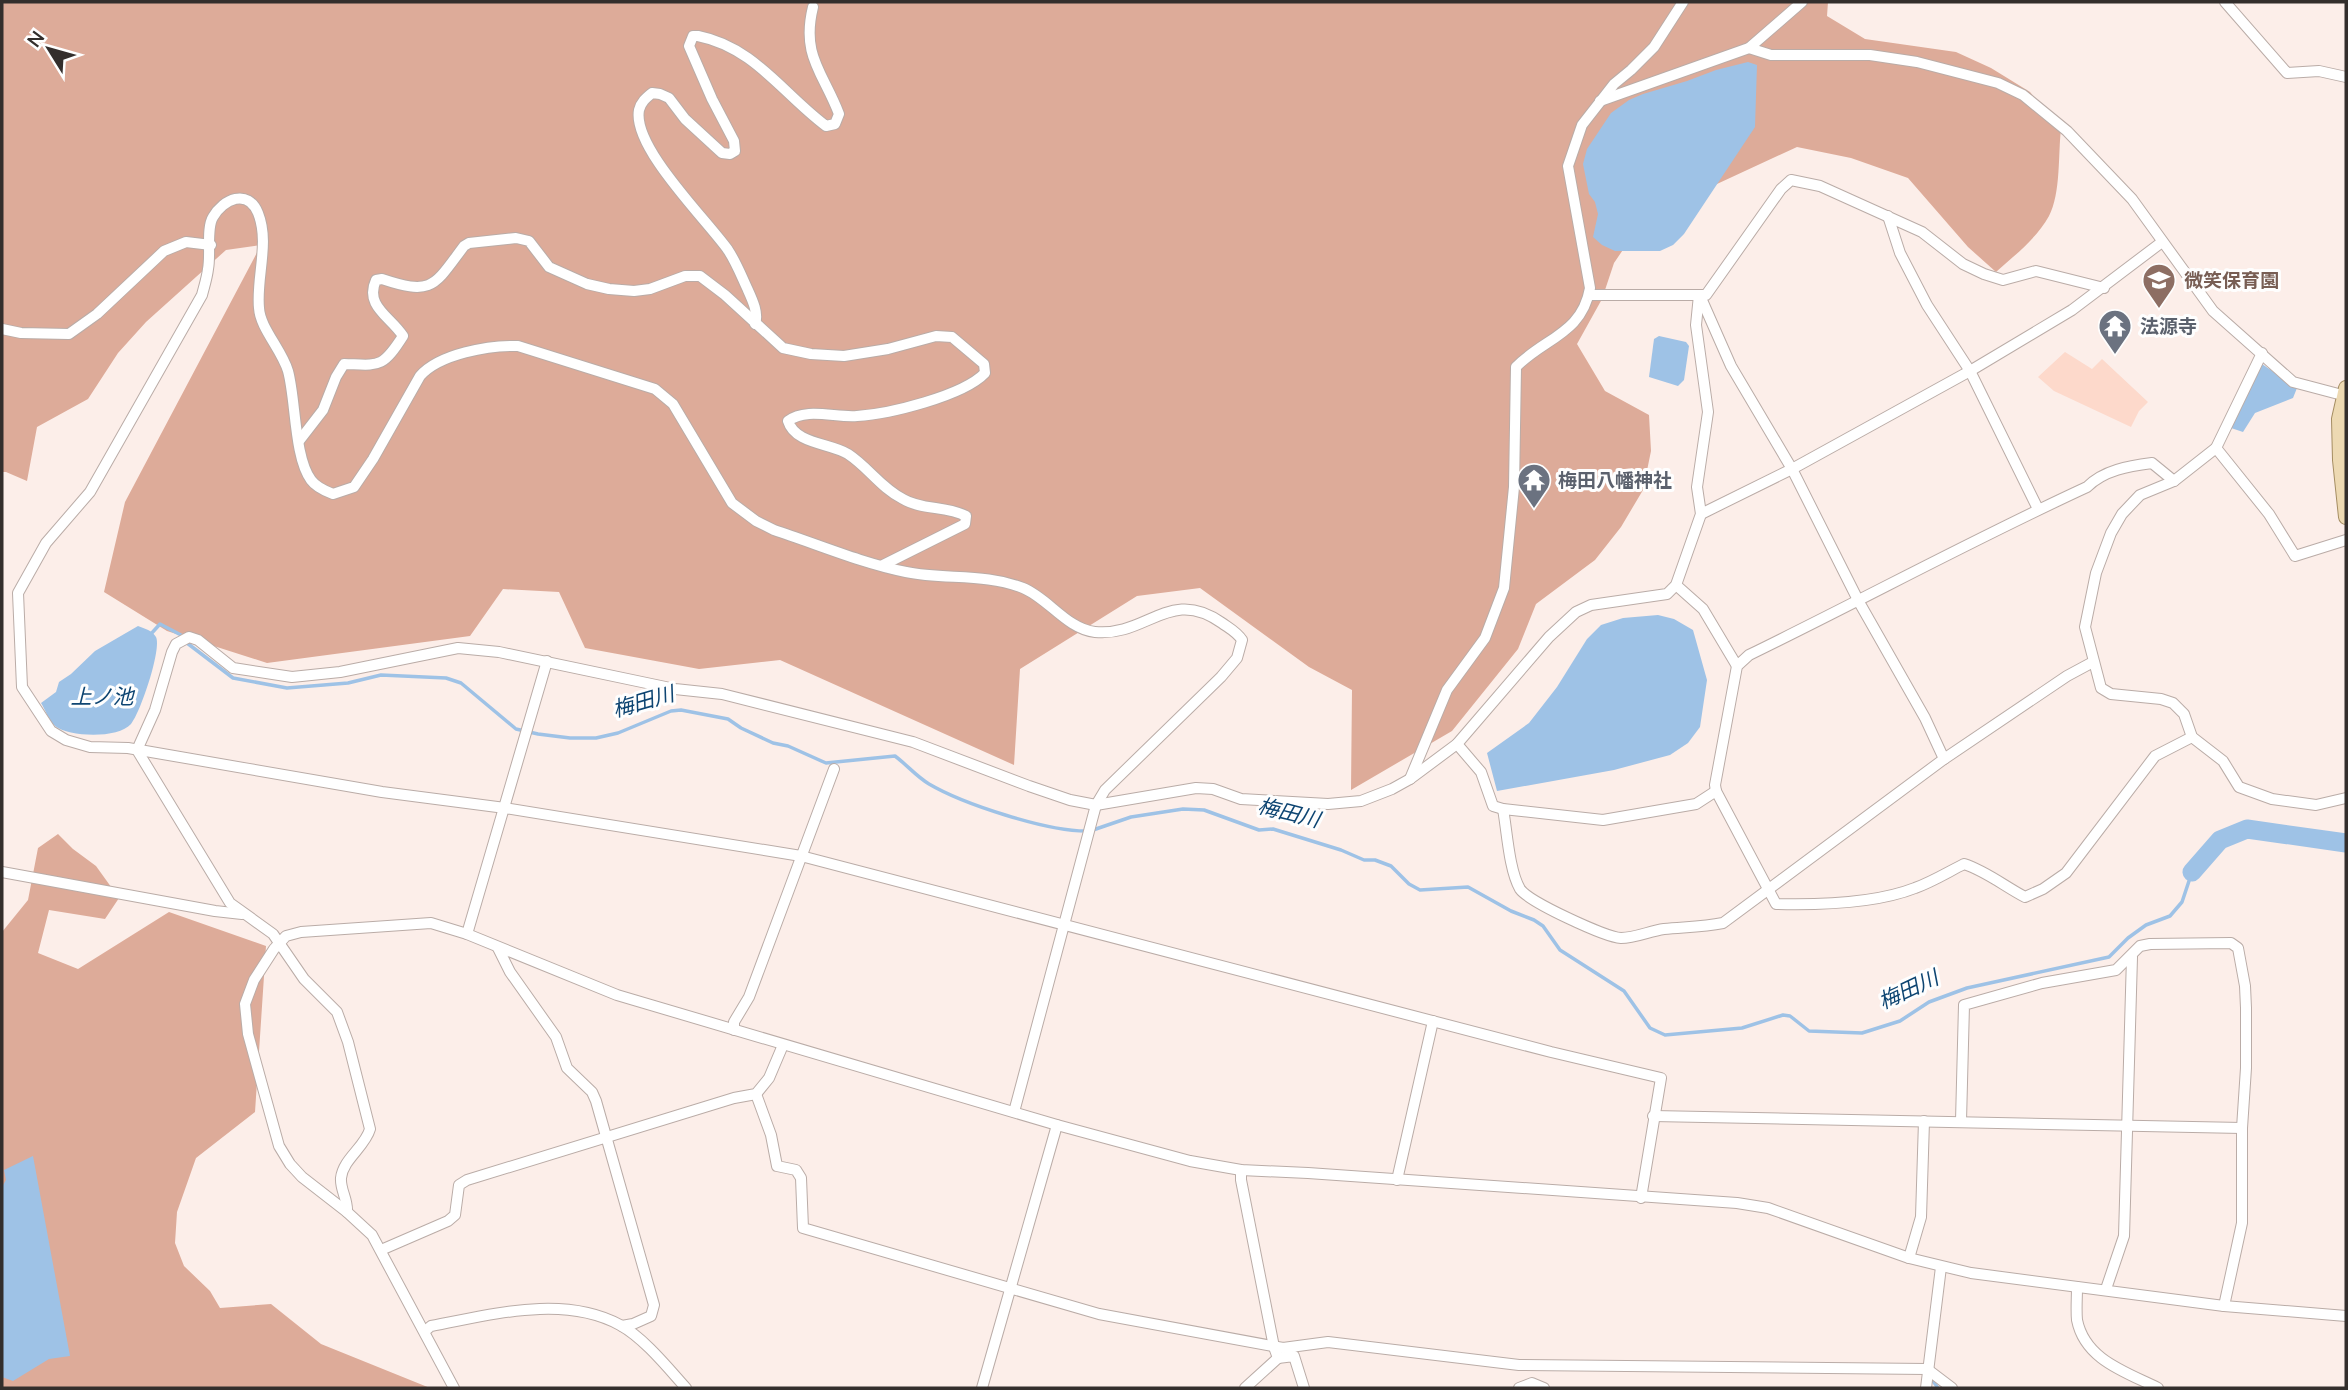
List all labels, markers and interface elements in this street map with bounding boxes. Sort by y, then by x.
north arrow [14,14,84,84]
text: N [22,26,49,52]
school or university icon: 微笑保育園 [2140,261,2178,310]
place label: 微笑保育園 [2184,268,2279,292]
temple icon: 法源寺 [2096,307,2134,356]
place label: 法源寺 [2140,314,2197,338]
temple icon: 梅田八幡神社 [1515,461,1553,510]
place label: 梅田八幡神社 [1558,468,1672,492]
water label: 梅田川 [609,679,679,722]
water label: 上ノ池 [71,683,135,709]
water label: 梅田川 [1255,792,1325,833]
water label: 梅田川 [1874,963,1944,1014]

